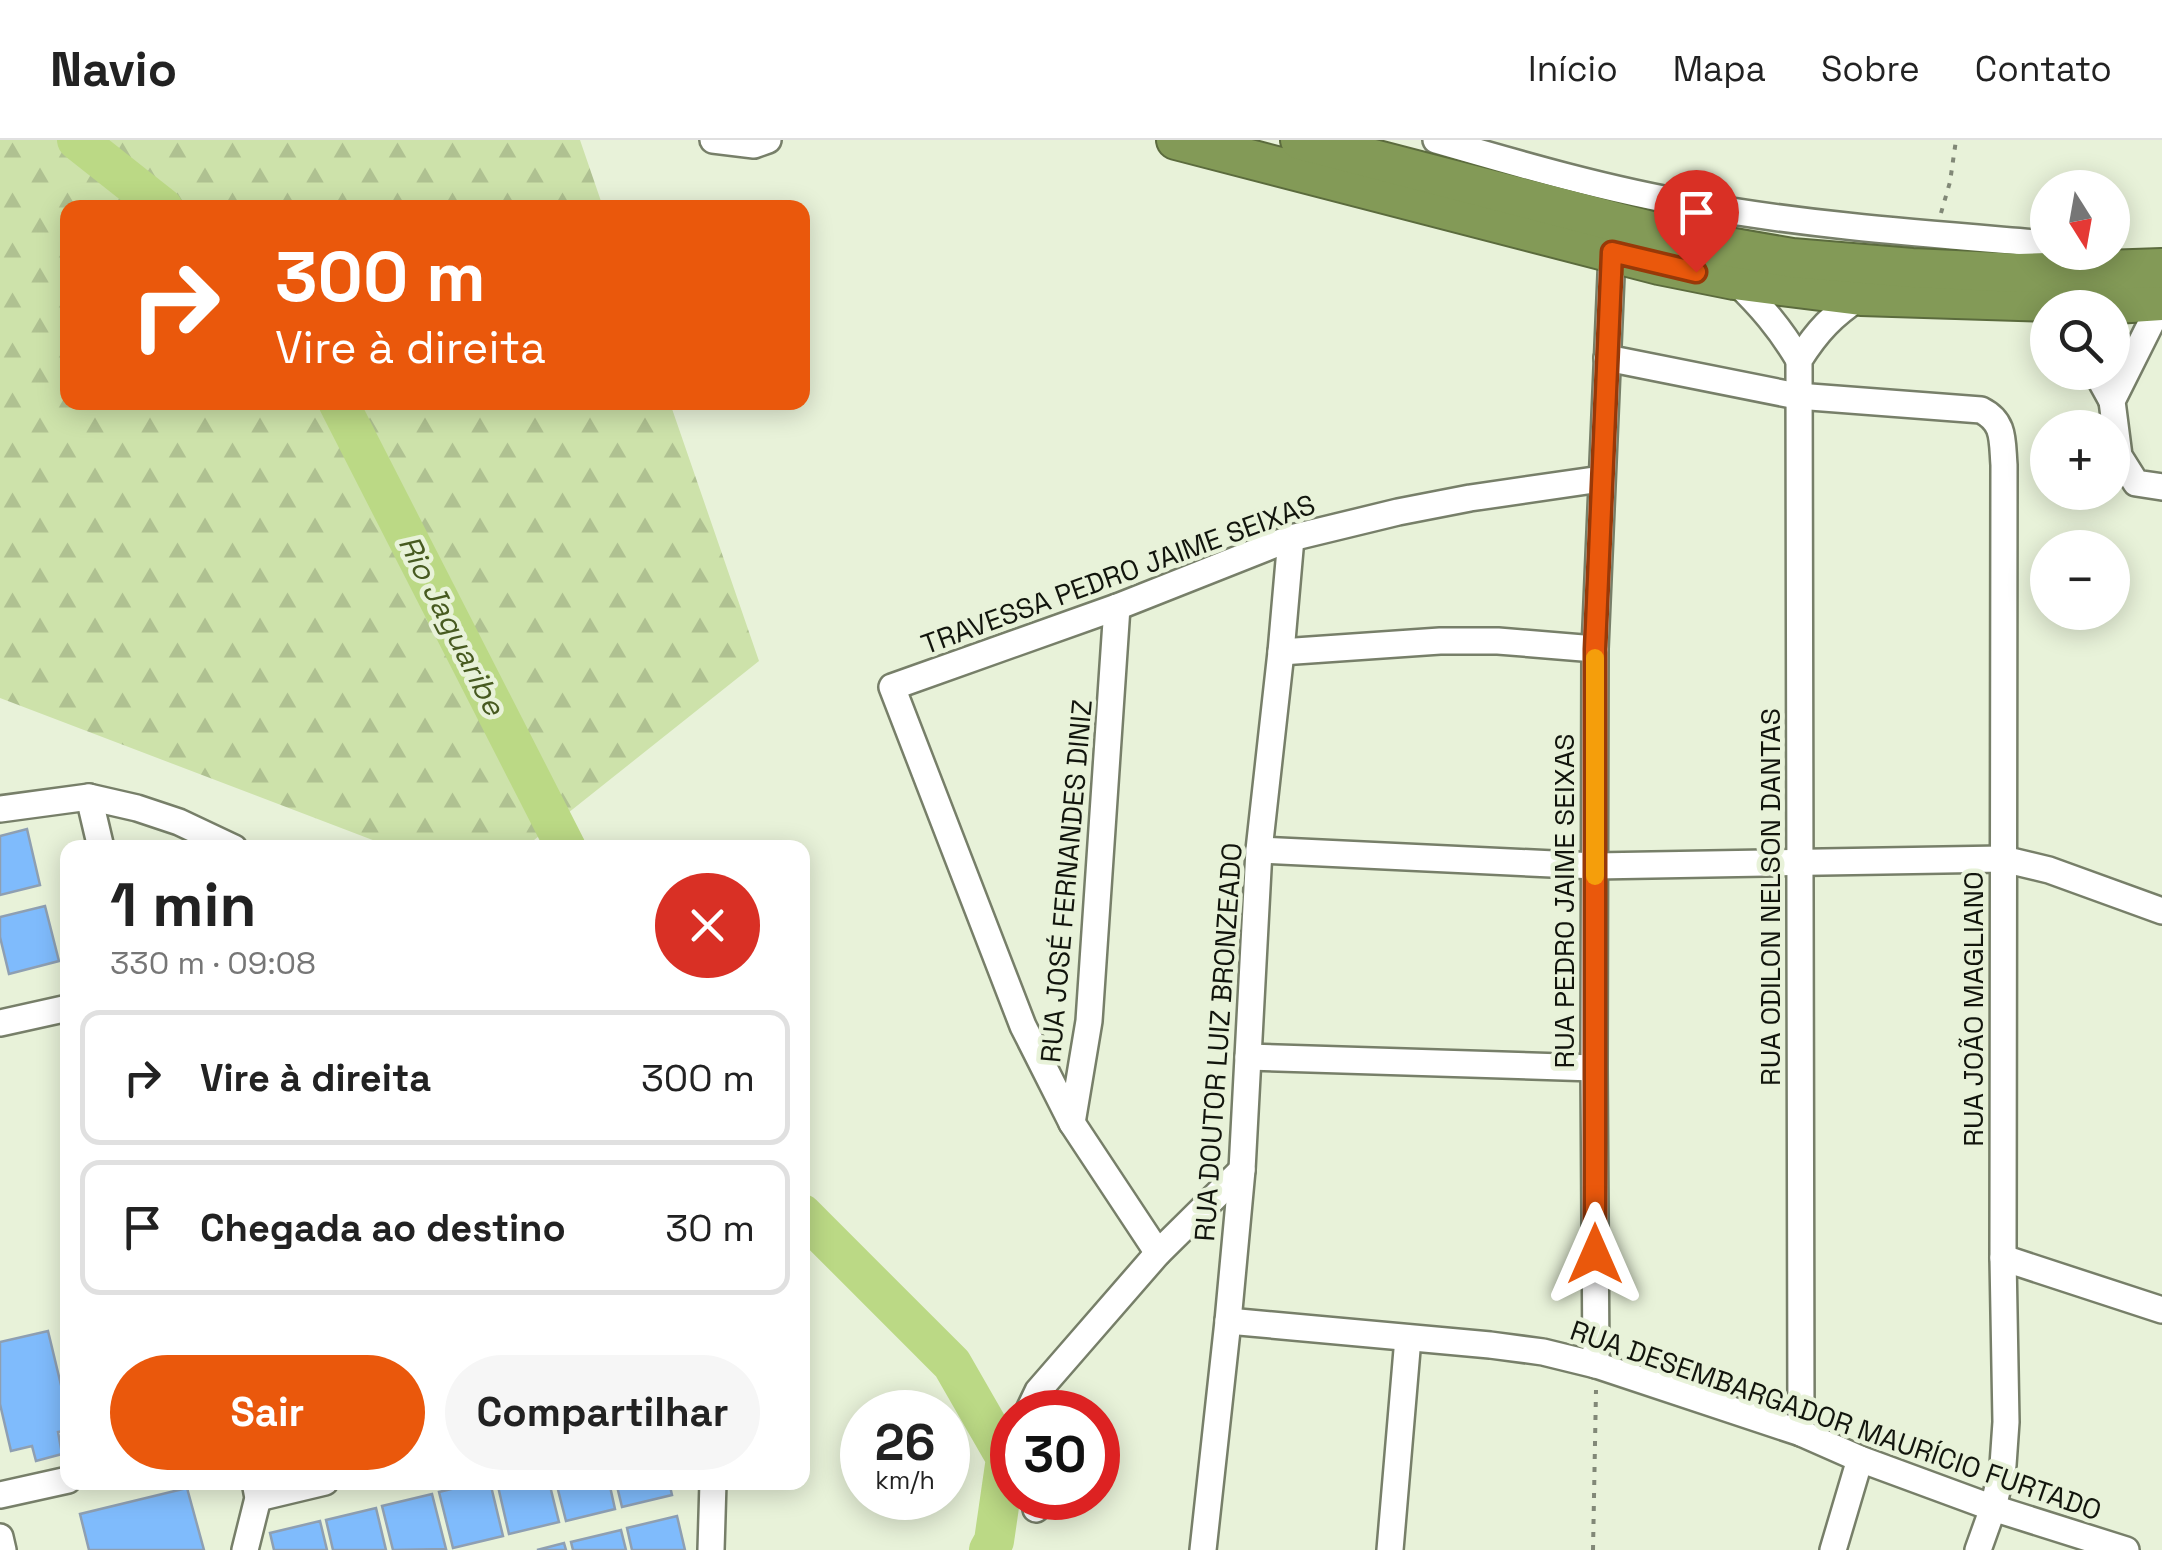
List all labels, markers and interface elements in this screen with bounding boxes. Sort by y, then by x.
text: Navio [50,39,177,100]
text: Início [1528,47,1618,91]
text: Mapa [1673,47,1766,91]
text: Sobre [1821,47,1920,91]
text: Contato [1975,47,2112,91]
pin [1654,170,1739,273]
north arrow [2030,170,2130,270]
map controls [2030,170,2130,630]
icon: arrive [1669,185,1724,240]
text: 300 m [275,232,486,321]
icon: right [110,240,240,370]
button: search [2030,290,2130,390]
text: Vire à direita [275,319,546,376]
button: + [2030,410,2130,510]
street label: TRAVESSA PEDRO JAIME SEIXAS [916,486,1320,662]
water label: Rio Jaguaribe [390,528,515,723]
button: − [2030,530,2130,630]
street label: RUA JOSÉ FERNANDES DINIZ [1032,698,1100,1064]
street label: RUA ODILON NELSON DANTAS [1752,708,1788,1086]
street label: RUA PEDRO JAIME SEIXAS [1546,734,1582,1068]
street label: RUA DOUTOR LUIZ BRONZEADO [1186,841,1250,1243]
text: 1 min [110,867,257,944]
street label: RUA JOÃO MAGLIANO [1955,871,1991,1147]
button: close [655,873,760,978]
text: 330 m · 09:08 [110,943,316,983]
icon: right [115,1050,170,1105]
text: Vire à direita [200,1054,431,1102]
text: 300 m [641,1054,755,1102]
icon: arrive [115,1200,170,1255]
position arrow [1543,1202,1647,1306]
text: Chegada ao destino [200,1204,566,1252]
text: 30 m [665,1204,755,1252]
street label: RUA DESEMBARGADOR MAURÍCIO FURTADO [1566,1312,2106,1528]
button: Sair [110,1355,425,1470]
button: Compartilhar [445,1355,760,1470]
speed limit sign: 30 [990,1390,1120,1520]
text: 26 [875,1411,935,1475]
text: km/h [875,1464,935,1496]

